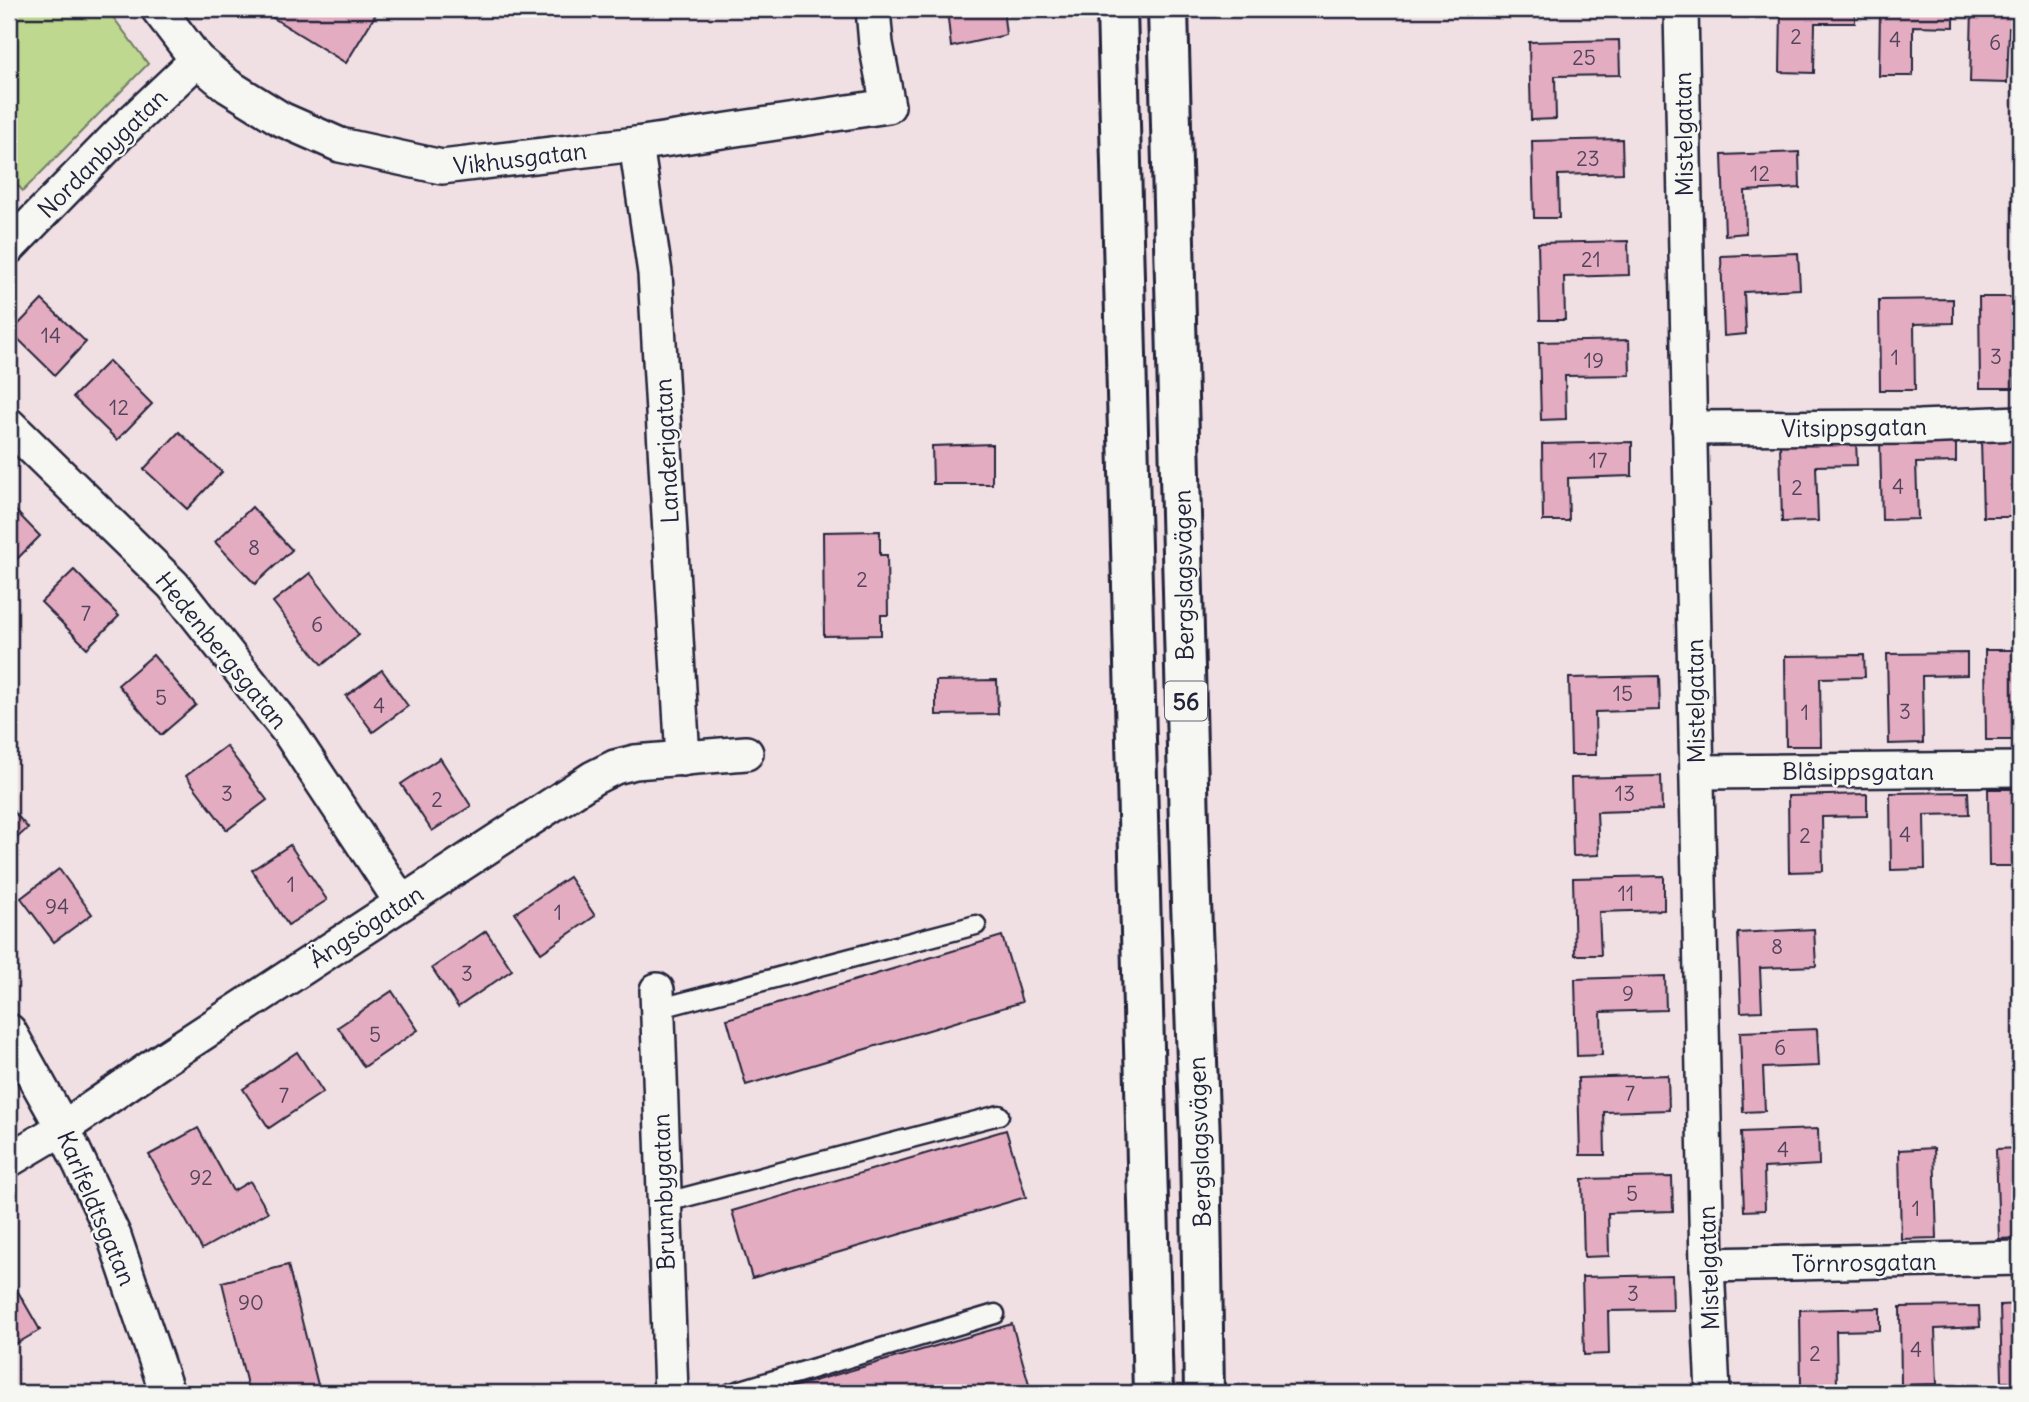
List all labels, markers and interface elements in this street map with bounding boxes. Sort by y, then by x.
house number: 2 [1790,23,1802,50]
house number: 4 [1889,26,1901,53]
house number: 6 [1989,29,2001,56]
house number: 25 [1572,44,1596,71]
street label: Mistelgatan [1667,71,1699,197]
street label: Nordanbygatan [31,82,173,224]
street label: Vikhusgatan [452,135,588,181]
house number: 23 [1576,145,1600,172]
house number: 12 [1750,160,1770,187]
house number: 21 [1581,246,1601,273]
house number: 14 [41,322,61,349]
house number: 3 [1990,343,2002,370]
house number: 1 [1891,344,1899,371]
house number: 19 [1584,347,1604,374]
street label: Landerigatan [647,378,685,524]
house number: 12 [109,394,129,421]
street label: Vitsippsgatan [1781,411,1927,443]
house number: 17 [1589,447,1607,474]
house number: 4 [1892,473,1904,500]
house number: 2 [1791,474,1803,501]
street label: Bergslagsvägen [1167,489,1199,661]
house number: 8 [248,534,260,561]
street label: Hedenbergsgatan [149,565,295,735]
house number: 2 [856,566,868,593]
house number: 7 [81,600,91,627]
house number: 6 [311,611,323,638]
street label: Mistelgatan [1679,638,1711,764]
house number: 15 [1613,680,1633,707]
road number: 56 [1165,681,1207,720]
house number: 5 [155,684,167,711]
house number: 4 [373,692,385,719]
house number: 3 [1899,698,1911,725]
house number: 1 [1801,699,1809,726]
street label: Blåsippsgatan [1782,756,1934,786]
house number: 3 [221,780,233,807]
house number: 13 [1615,780,1635,807]
house number: 2 [431,786,443,813]
house number: 4 [1899,821,1911,848]
house number: 2 [1799,822,1811,849]
house number: 1 [287,871,295,898]
street label: Ängsögatan [303,878,429,974]
house number: 11 [1618,880,1634,907]
house number: 94 [45,893,69,920]
house number: 1 [554,899,562,926]
house number: 8 [1771,933,1783,960]
house number: 3 [461,960,473,987]
house number: 9 [1622,980,1634,1007]
house number: 5 [369,1021,381,1048]
house number: 6 [1774,1034,1786,1061]
street label: Bergslagsvägen [1181,1056,1217,1228]
house number: 7 [1625,1080,1635,1107]
house number: 7 [279,1082,289,1109]
street label: Brunnbygatan [645,1113,681,1271]
street label: Karlfeldtsgatan [51,1126,143,1290]
house number: 4 [1777,1136,1789,1163]
house number: 92 [189,1164,213,1191]
house number: 5 [1626,1180,1638,1207]
house number: 1 [1912,1195,1920,1222]
street label: Mistelgatan [1691,1205,1725,1331]
street label: Törnrosgatan [1791,1246,1937,1278]
house number: 3 [1627,1280,1639,1307]
house number: 90 [238,1289,264,1316]
house number: 4 [1910,1336,1922,1363]
house number: 2 [1809,1340,1821,1367]

